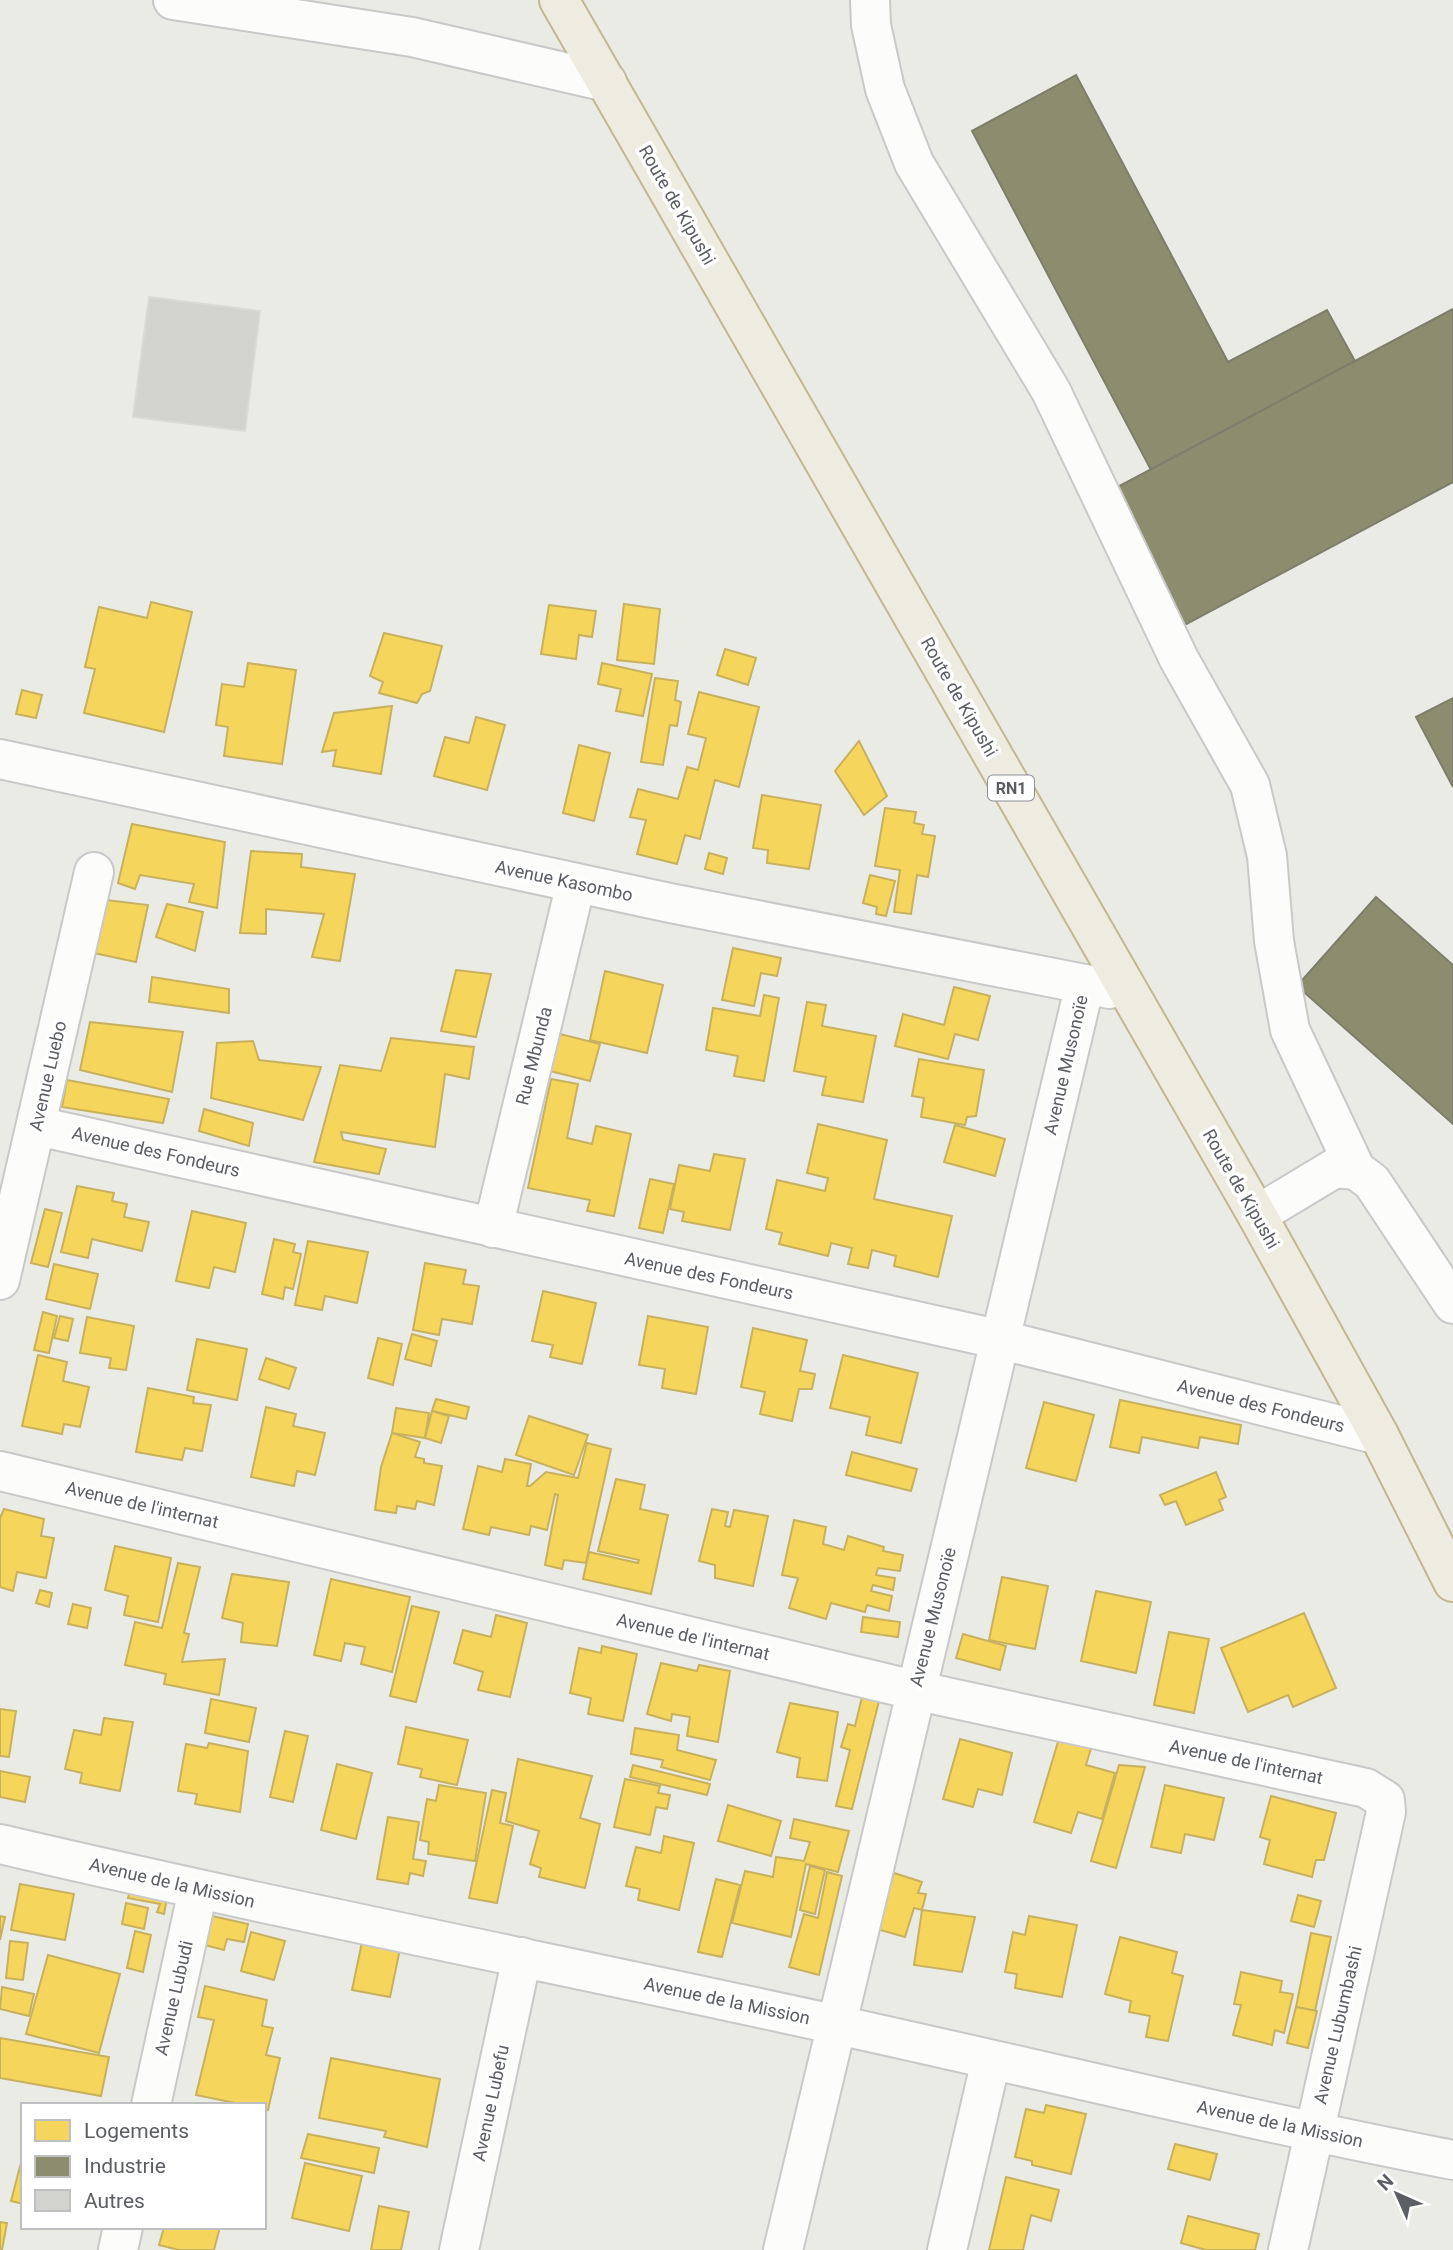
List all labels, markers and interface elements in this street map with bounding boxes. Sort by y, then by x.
street label: Route de Kipushi [635,141,720,268]
street label: Route de Kipushi [917,633,1002,760]
road number: RN1 [988,776,1034,800]
street label: Avenue Kasombo [493,856,635,905]
street label: Avenue Musonoïe [1039,993,1092,1137]
street label: Rue Mbunda [511,1005,556,1107]
street label: Avenue Luebo [25,1019,70,1133]
street label: Avenue des Fondeurs [70,1122,242,1181]
street label: Route de Kipushi [1199,1125,1284,1252]
street label: Avenue des Fondeurs [623,1247,795,1304]
street label: Avenue des Fondeurs [1175,1375,1347,1436]
street label: Avenue de l'internat [64,1477,221,1532]
street label: Avenue Musonoïe [905,1545,960,1689]
street label: Avenue de l'internat [615,1609,772,1664]
street label: Avenue de l'internat [1167,1735,1325,1788]
street label: Avenue de la Mission [87,1853,257,1912]
street label: Avenue Lubudi [150,1938,197,2057]
street label: Avenue Lubumbashi [1309,1944,1366,2106]
street label: Avenue de la Mission [642,1973,812,2028]
street label: Avenue Lubefu [468,2043,513,2163]
street label: Avenue de la Mission [1195,2096,1365,2151]
legend [21,2103,266,2229]
text: Logements [84,2119,189,2143]
text: Industrie [84,2154,166,2178]
north arrow [1362,2159,1432,2229]
text: N [1372,2169,1398,2195]
text: Autres [84,2189,145,2213]

